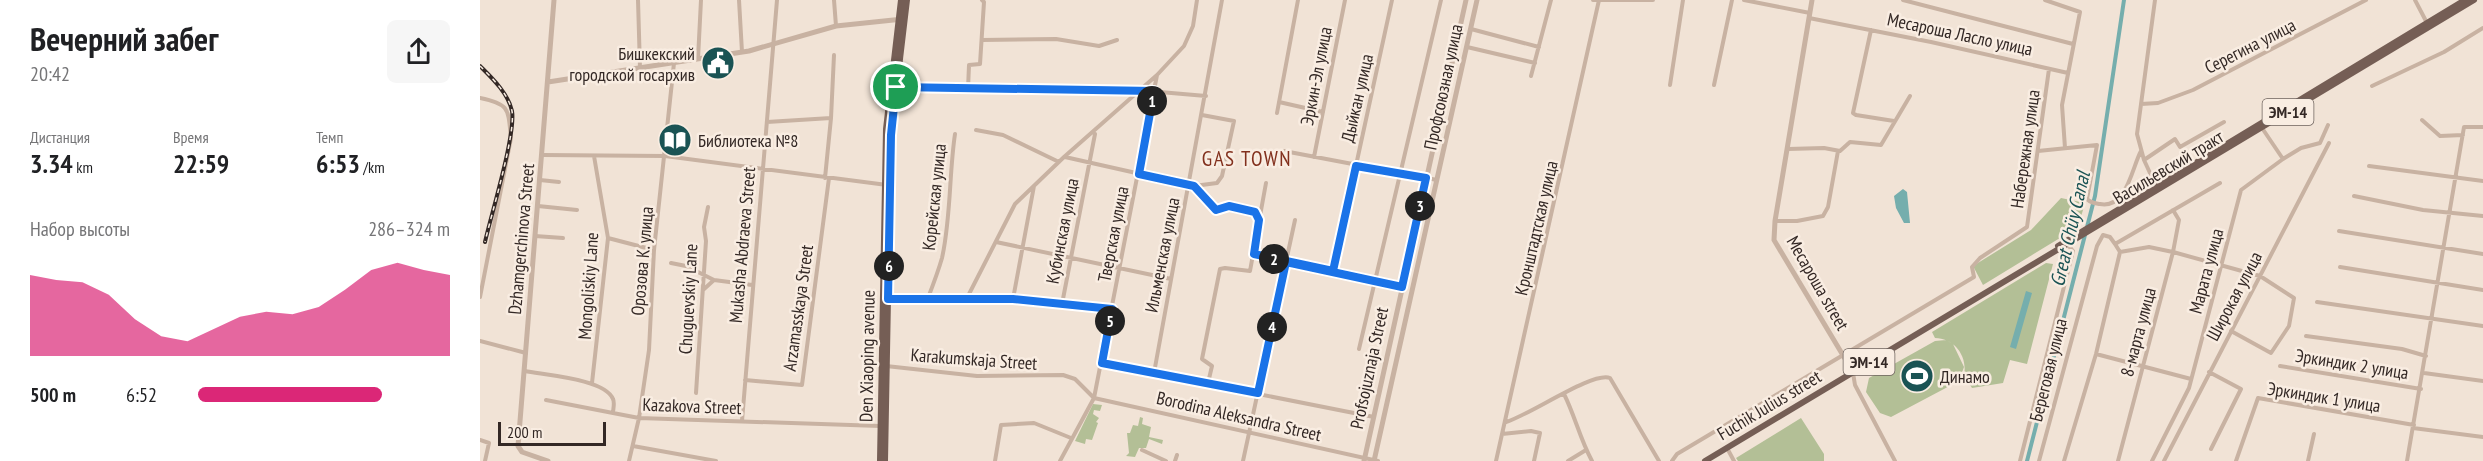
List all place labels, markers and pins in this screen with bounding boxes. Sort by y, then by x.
place label: Бишкекский городской госархив [569,42,695,86]
public building icon: Бишкекский городской госархив [700,45,736,81]
pin [870,61,921,112]
pin: 1 [1137,86,1167,116]
library icon: Библиотека №8 [657,122,693,158]
place label: Библиотека №8 [698,129,798,152]
pin: 3 [1405,191,1435,221]
pin: 2 [1259,244,1289,274]
pin: 6 [874,251,904,281]
pin: 5 [1095,306,1125,336]
pin: 4 [1257,312,1287,342]
sports icon: Динамо [1899,358,1935,394]
place label: Динамо [1940,365,1990,388]

